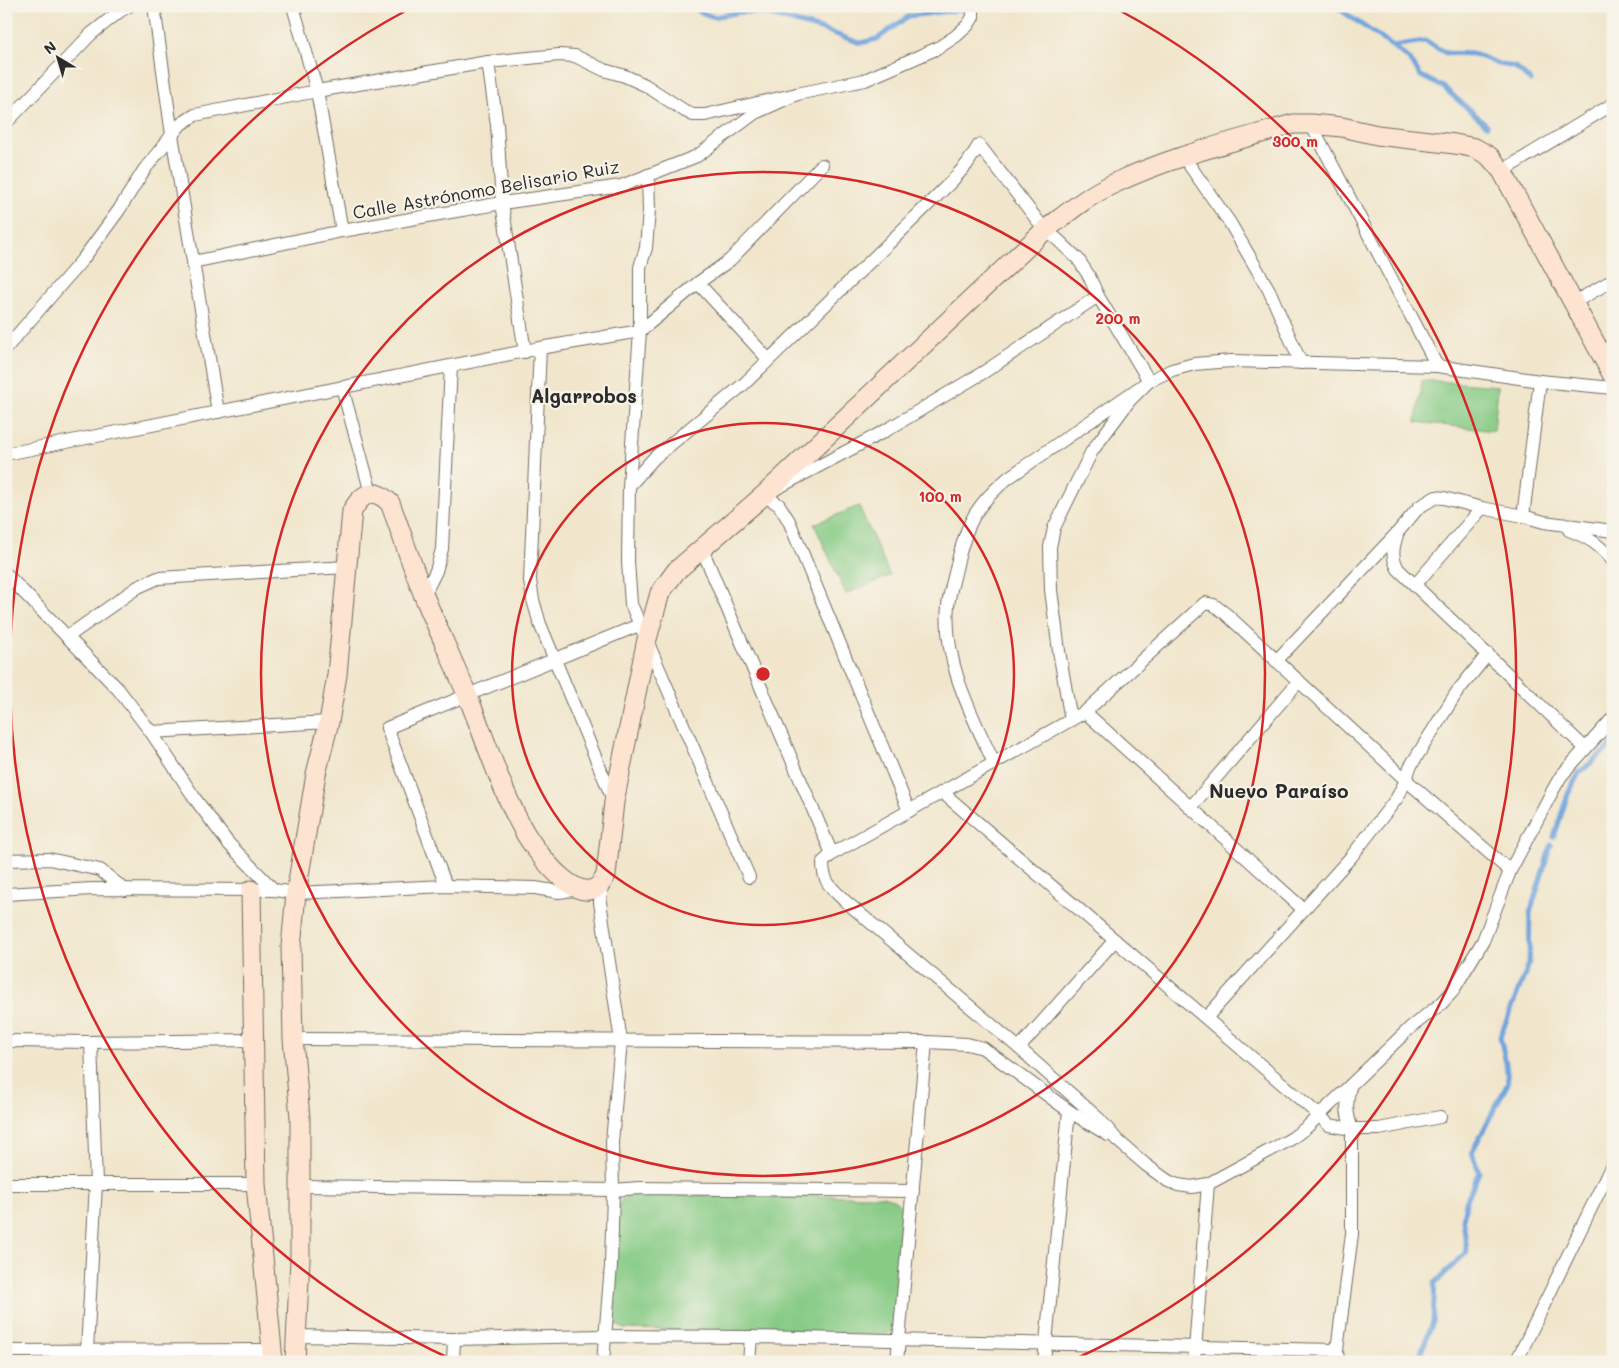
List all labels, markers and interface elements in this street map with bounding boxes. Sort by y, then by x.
north arrow [32,32,82,82]
text: N [40,37,60,58]
text: 300 m [1272,131,1318,151]
street label: Calle Astrónomo Belisario Ruiz [351,154,621,224]
text: 200 m [1096,308,1141,328]
district label: Algarrobos [531,383,637,408]
text: 100 m [918,486,962,506]
centre of rings [754,665,772,683]
district label: Nuevo Paraíso [1209,778,1349,803]

